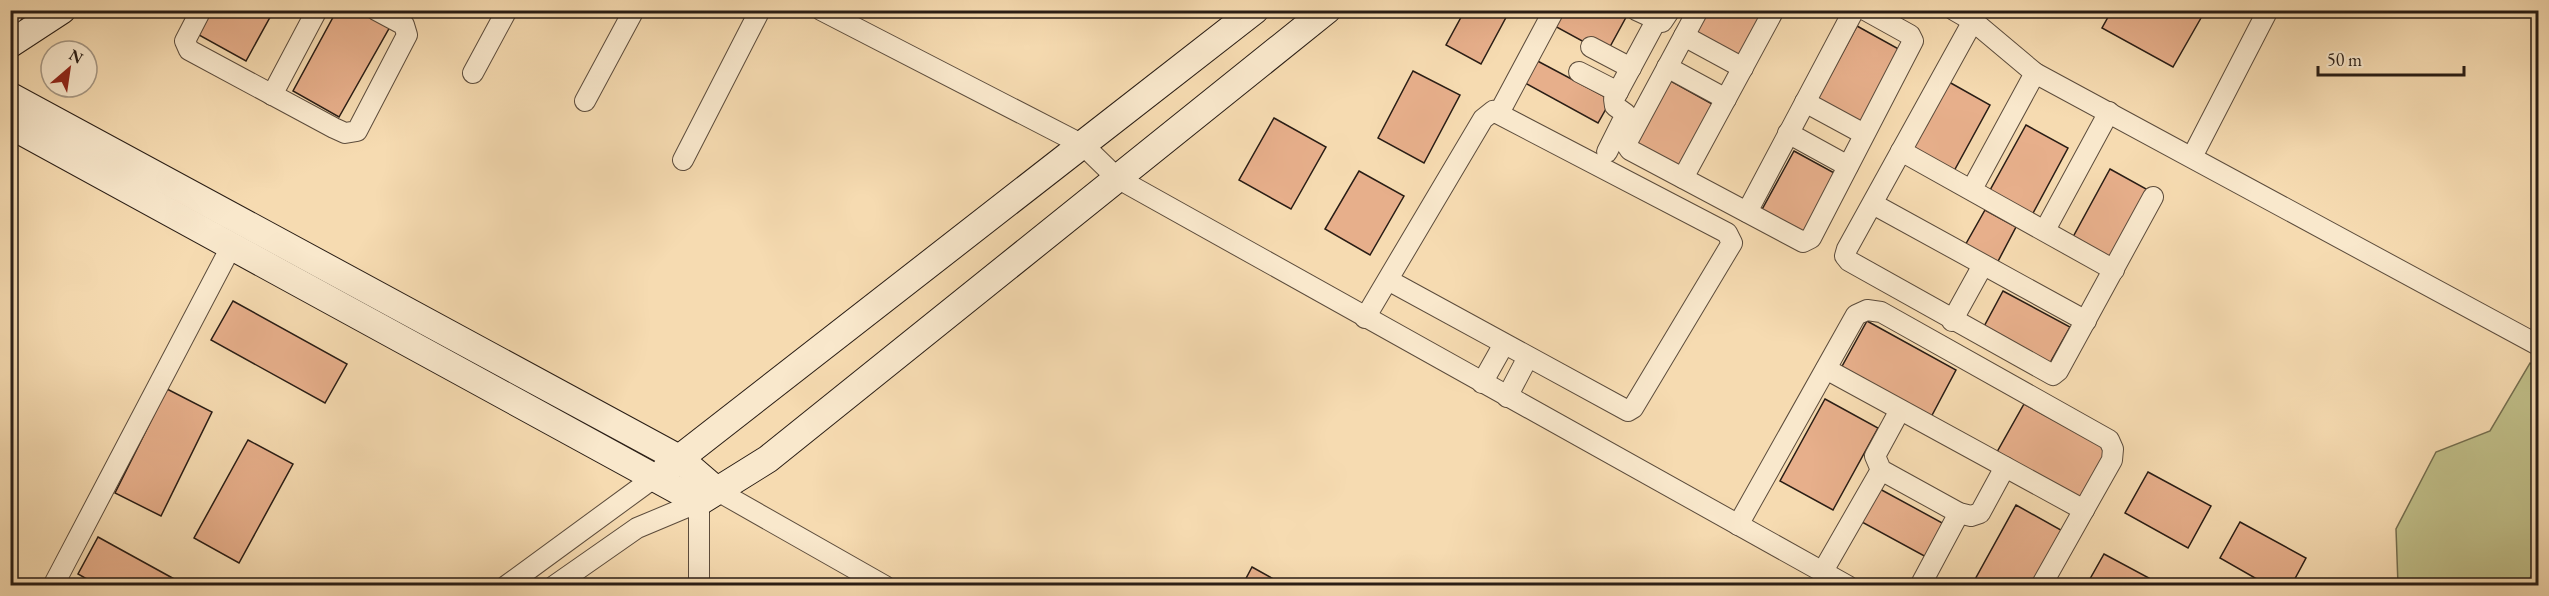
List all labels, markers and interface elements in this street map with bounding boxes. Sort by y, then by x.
north arrow [39,39,99,99]
scale bar [2318,39,2464,77]
text: N [65,44,87,69]
text: 50 m [2327,48,2362,71]

